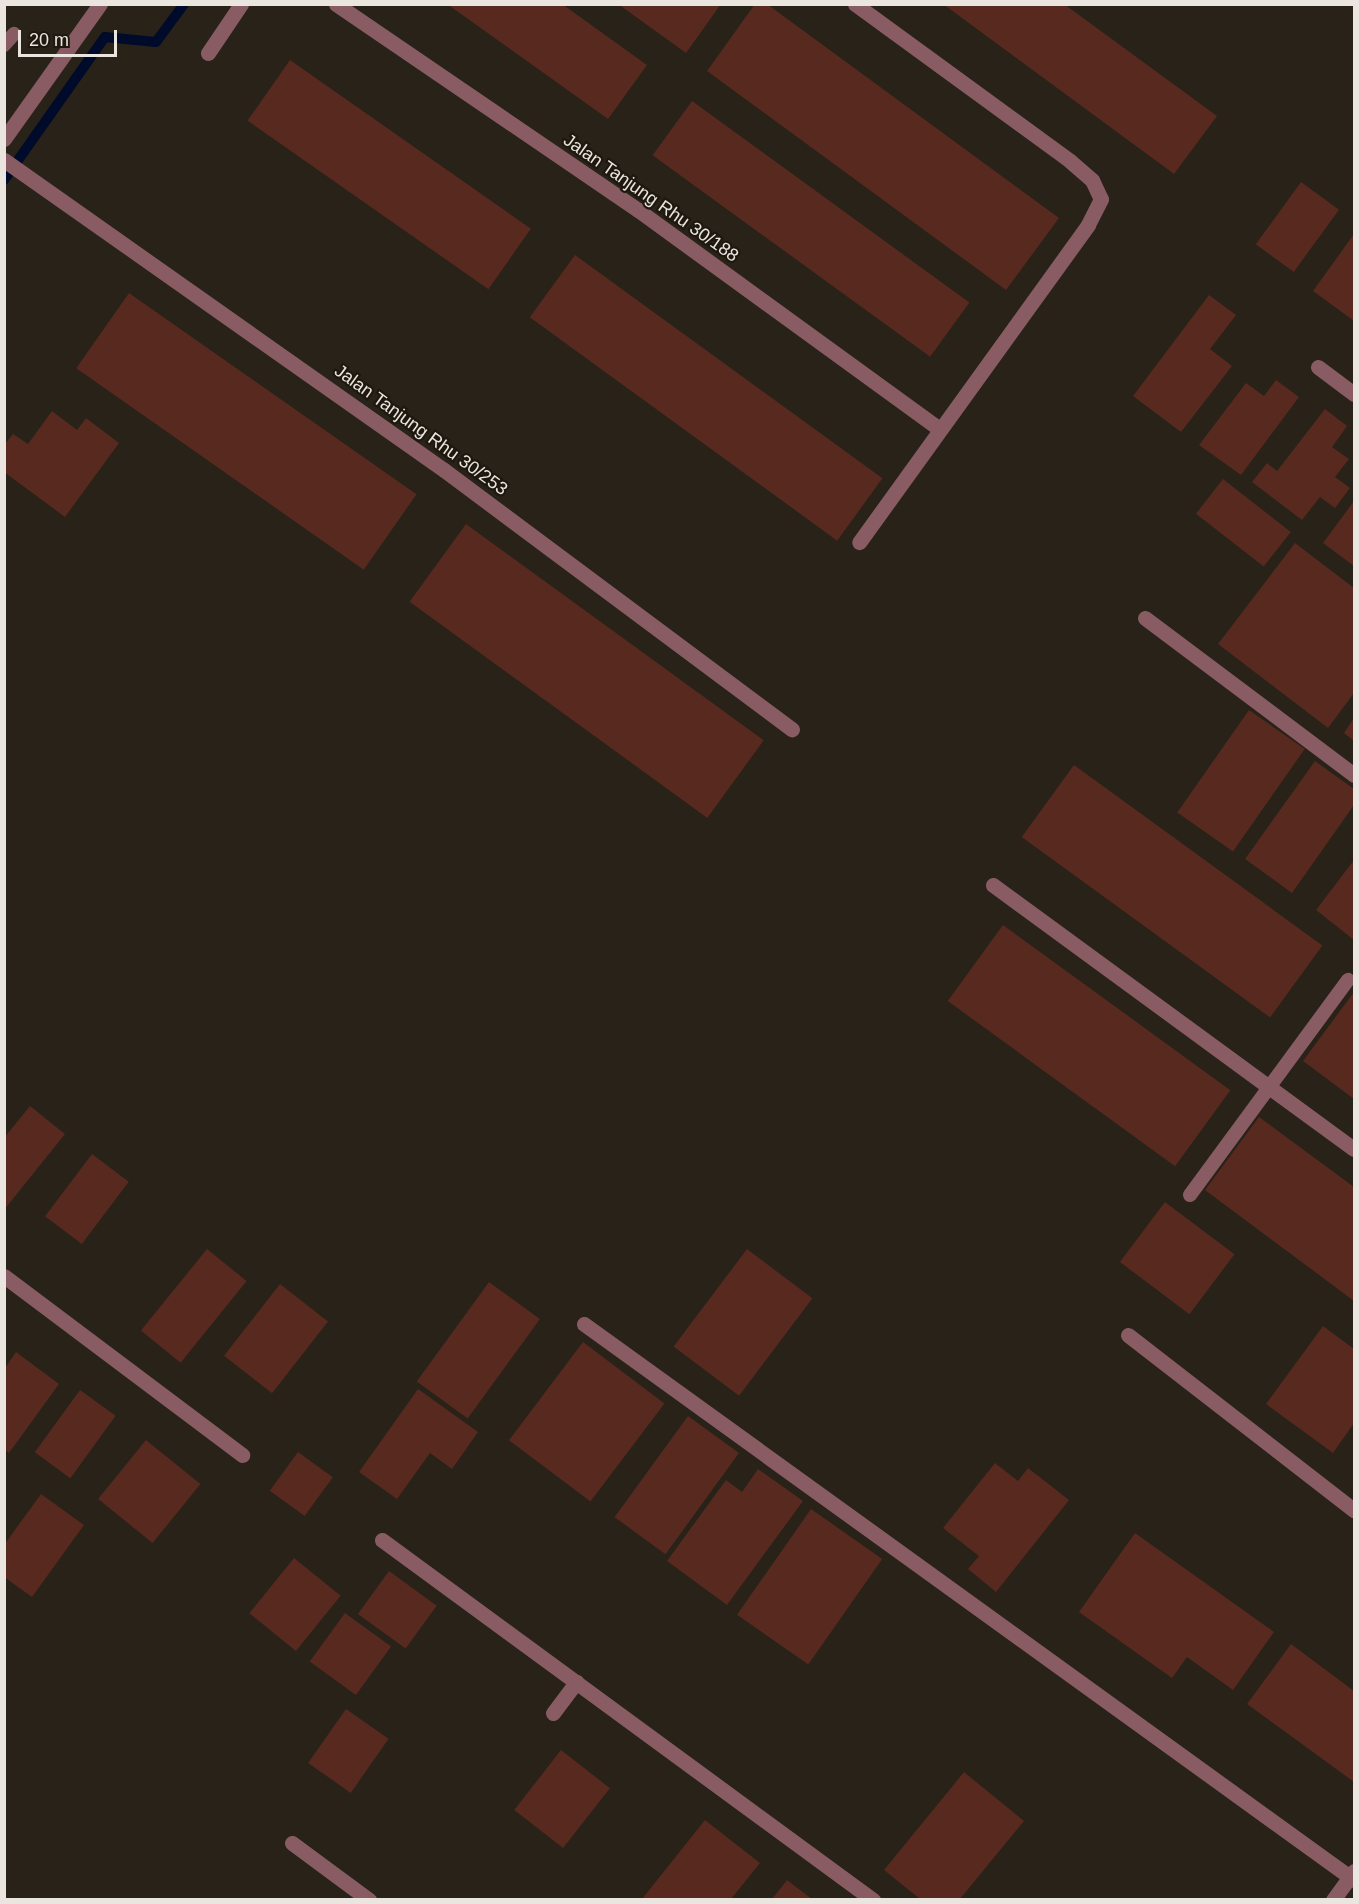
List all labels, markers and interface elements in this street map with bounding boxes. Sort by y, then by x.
scale bar [21,18,120,56]
text: 20 m [29,30,69,50]
street label: Jalan Tanjung Rhu 30/188 [559,129,743,267]
street label: Jalan Tanjung Rhu 30/253 [330,360,512,500]

